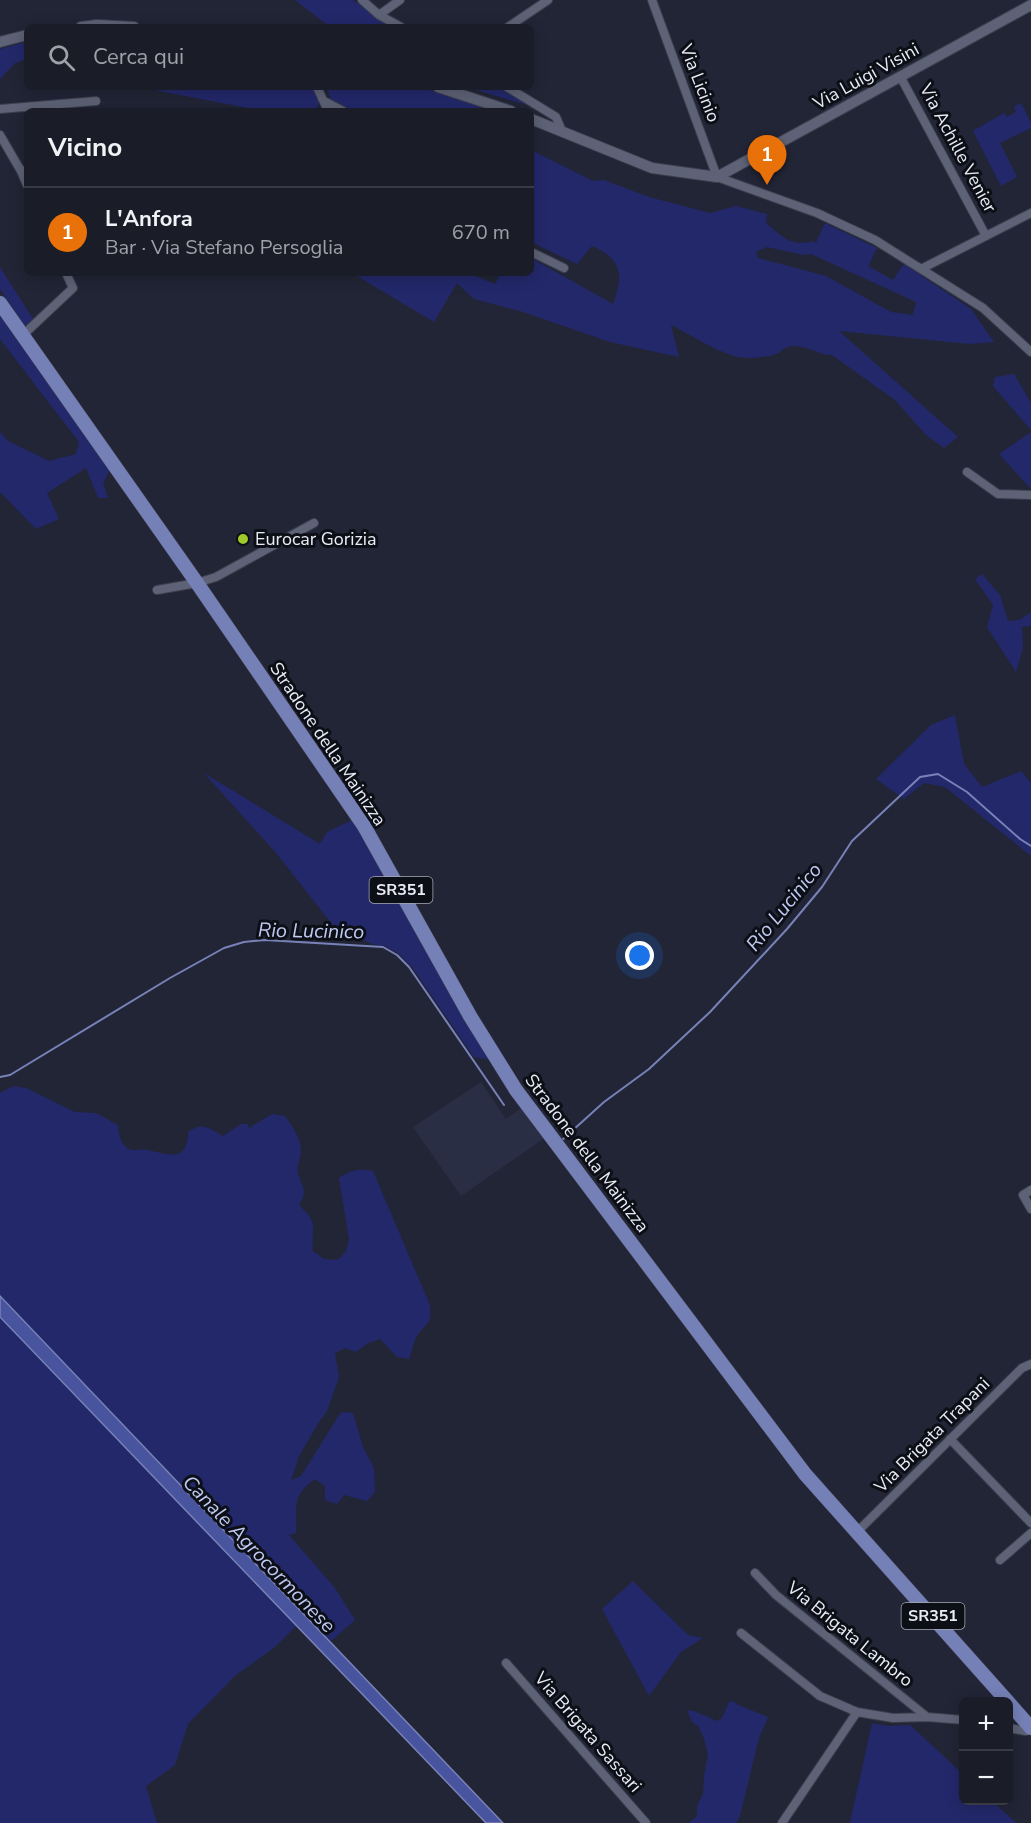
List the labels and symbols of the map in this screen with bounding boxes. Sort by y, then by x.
street label: Via Luigi Visini [808,37,923,116]
street label: Via Licinio [674,40,726,125]
street label: Via Achille Venier [913,79,1002,217]
pin: 1 [748,136,786,185]
place label: Eurocar Gorizia [255,527,377,551]
marker: Eurocar Gorizia [236,532,250,546]
street label: Stradone della Mainizza [264,657,392,831]
water label: Rio Lucinico [740,857,828,957]
road number: SR351 [370,877,432,903]
water label: Rio Lucinico [258,917,364,945]
your location [625,941,654,970]
street label: Stradone della Mainizza [519,1069,655,1237]
street label: Via Brigata Trapani [868,1372,995,1499]
water label: Canale Agrocormonese [177,1469,342,1639]
street label: Via Brigata Lambro [781,1575,918,1692]
road number: SR351 [902,1603,964,1629]
street label: Via Brigata Sassari [528,1666,647,1797]

